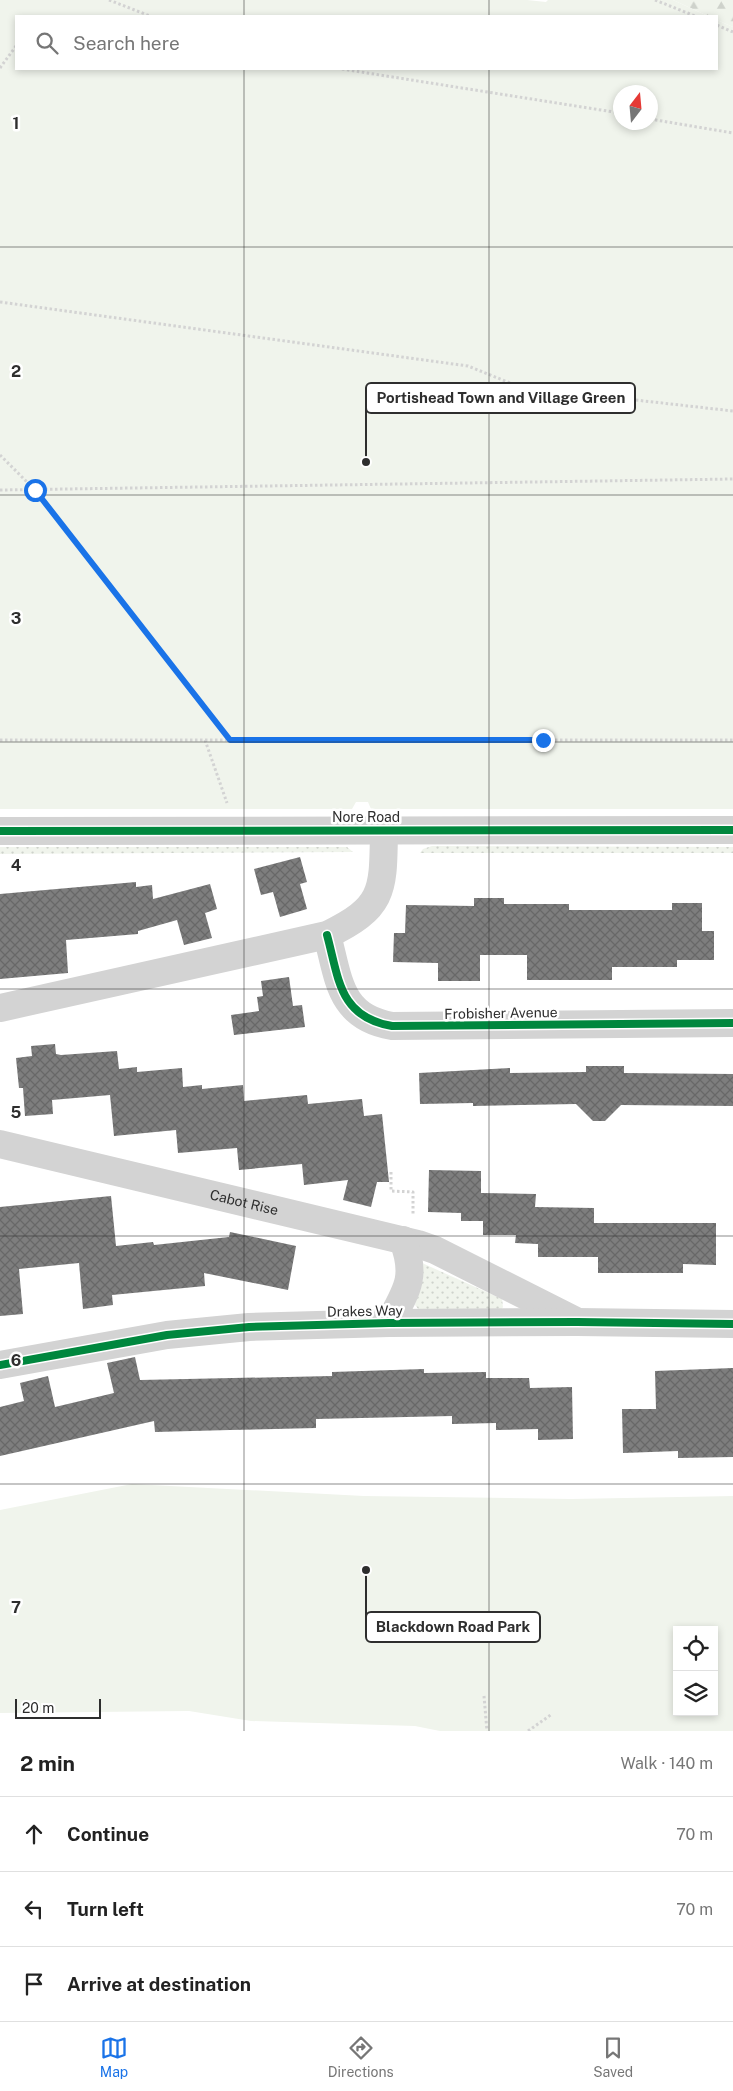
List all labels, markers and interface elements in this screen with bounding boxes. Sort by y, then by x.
search box [15,15,718,70]
icon: search [33,29,61,57]
text: Search here [73,32,180,54]
north arrow [613,85,658,130]
text: 1 [13,114,19,133]
text: 2 [11,362,21,381]
callout: Portishead Town and Village Green [366,383,635,413]
text: Portishead Town and Village Green [377,389,626,406]
route start [24,479,47,502]
text: 3 [11,609,21,628]
route end [532,729,555,752]
street label: Nore Road [332,809,400,825]
text: 4 [11,856,22,875]
street label: Frobisher Avenue [444,1004,558,1022]
text: 5 [11,1103,22,1122]
street label: Cabot Rise [208,1186,280,1218]
street label: Drakes Way [327,1302,404,1320]
text: 6 [11,1351,21,1370]
text: 7 [11,1598,21,1617]
callout: Blackdown Road Park [366,1612,540,1642]
text: Blackdown Road Park [376,1618,531,1635]
map controls [673,1626,718,1716]
button: locate [673,1626,718,1671]
button: layers [673,1671,718,1716]
scale bar [15,1696,101,1719]
text: 20 m [22,1700,54,1716]
text: 2 min [20,1751,75,1776]
text: Walk · 140 m [620,1754,713,1773]
icon: ahead [20,1820,48,1848]
text: Continue [67,1823,149,1845]
text: 70 m [676,1825,713,1844]
icon: left [20,1895,48,1923]
text: Turn left [67,1898,144,1920]
text: 70 m [676,1900,713,1919]
icon: arrive [20,1970,48,1998]
text: Arrive at destination [67,1973,251,1995]
tab: Map [100,2034,128,2080]
tab: Directions [328,2034,394,2080]
tab: Saved [593,2034,633,2080]

